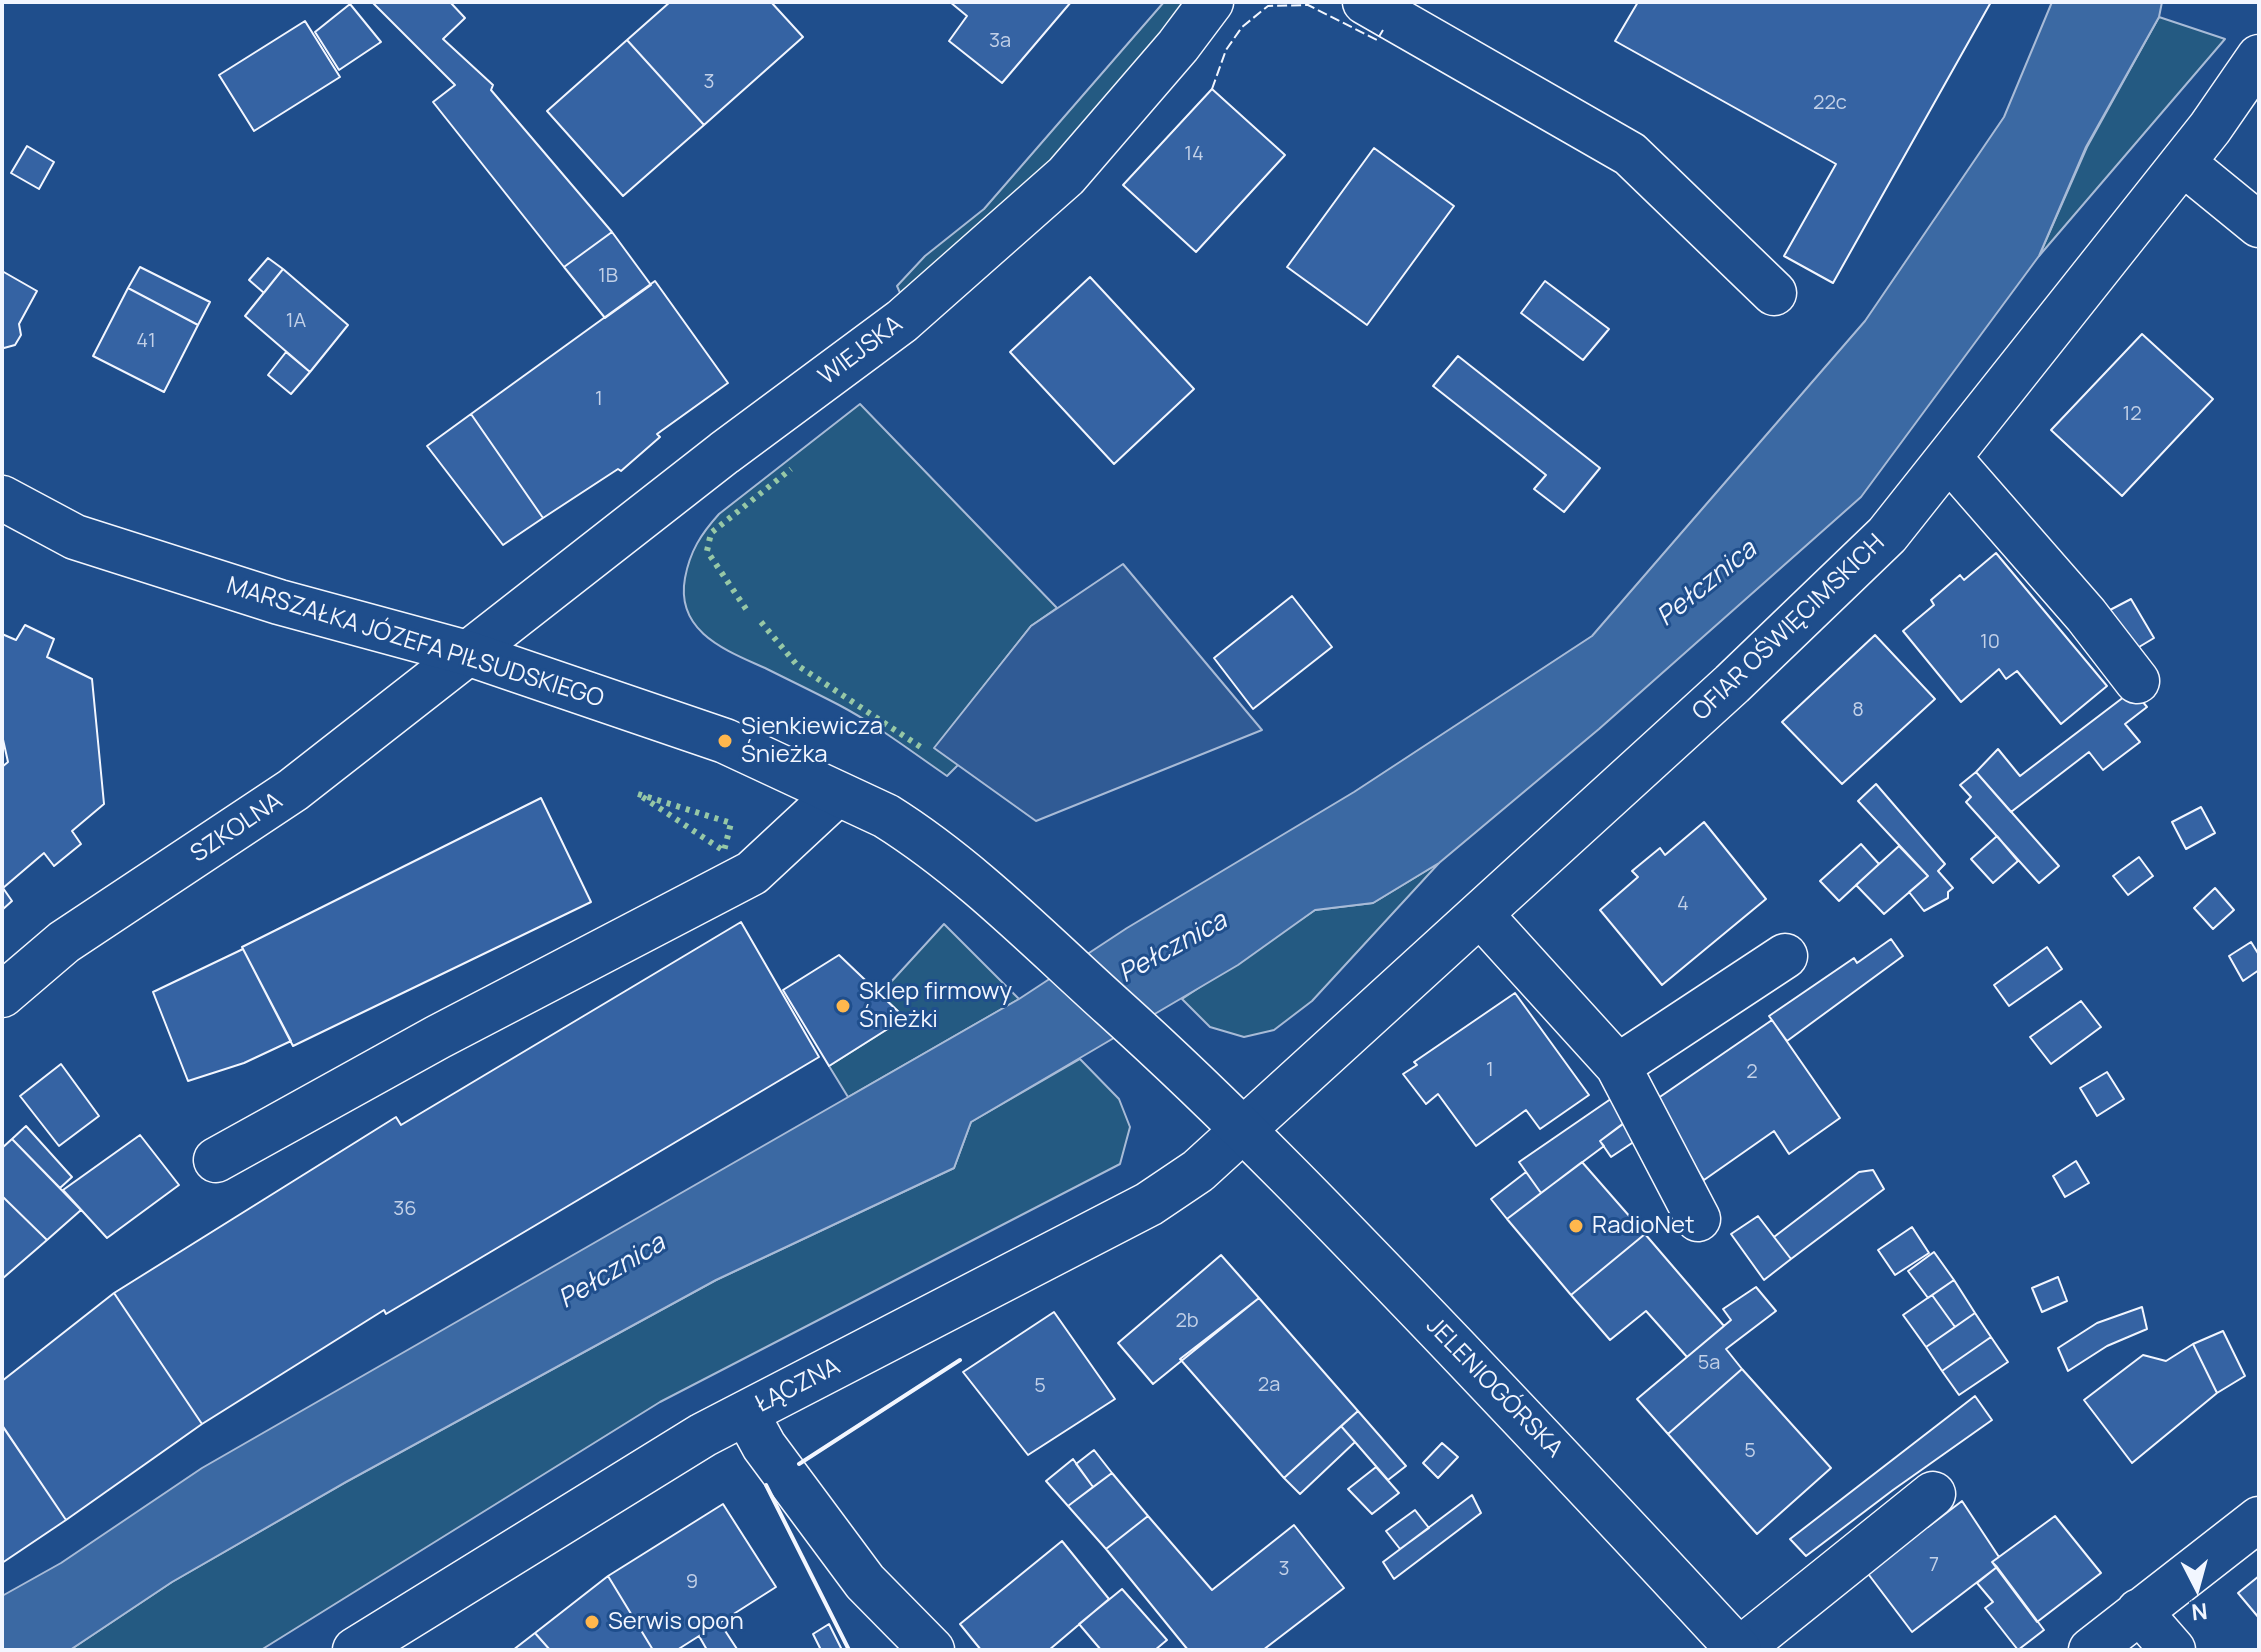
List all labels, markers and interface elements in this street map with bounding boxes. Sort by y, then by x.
house number: 3a [989,29,1011,53]
house number: 3 [703,70,715,94]
house number: 22c [1813,91,1847,115]
house number: 14 [1184,142,1204,166]
house number: 1B [598,264,618,288]
house number: 1A [286,309,306,333]
street label: WIEJSKA [814,310,908,392]
house number: 41 [136,329,156,353]
house number: 1 [595,387,603,411]
house number: 12 [2122,402,2142,426]
street label: OFIAR OŚWIĘCIMSKICH [1687,529,1891,727]
water label: Pełcznica [1651,535,1763,633]
street label: MARSZAŁKA JÓZEFA PIŁSUDSKIEGO [223,572,607,714]
house number: 10 [1980,630,2000,654]
house number: 8 [1852,698,1864,722]
place label: Sienkiewicza Śnieżka [741,713,883,769]
marker: Sienkiewicza Śnieżka [716,732,734,750]
street label: SZKOLNA [186,787,288,869]
house number: 4 [1677,892,1689,916]
water label: Pełcznica [1114,906,1232,990]
place label: Sklep firmowy Śnieżki [859,978,1012,1034]
marker: Sklep firmowy Śnieżki [834,997,852,1015]
house number: 1 [1486,1058,1494,1082]
house number: 2 [1746,1060,1758,1084]
house number: 36 [393,1197,417,1221]
place label: RadioNet [1592,1212,1695,1240]
marker: RadioNet [1567,1217,1585,1235]
water label: Pełcznica [553,1228,671,1316]
house number: 2b [1175,1309,1199,1333]
street label: JELENIOGÓRSKA [1420,1312,1568,1464]
house number: 5a [1698,1351,1720,1375]
street label: ŁĄCZNA [751,1353,845,1419]
house number: 2a [1258,1373,1280,1397]
house number: 5 [1034,1374,1046,1398]
house number: 5 [1744,1439,1756,1463]
north arrow [2157,1548,2237,1628]
house number: 7 [1929,1553,1939,1577]
house number: 3 [1278,1557,1290,1581]
house number: 9 [686,1570,698,1594]
text: N [2190,1596,2209,1628]
place label: Serwis opon [608,1608,744,1636]
marker: Serwis opon [583,1613,601,1631]

